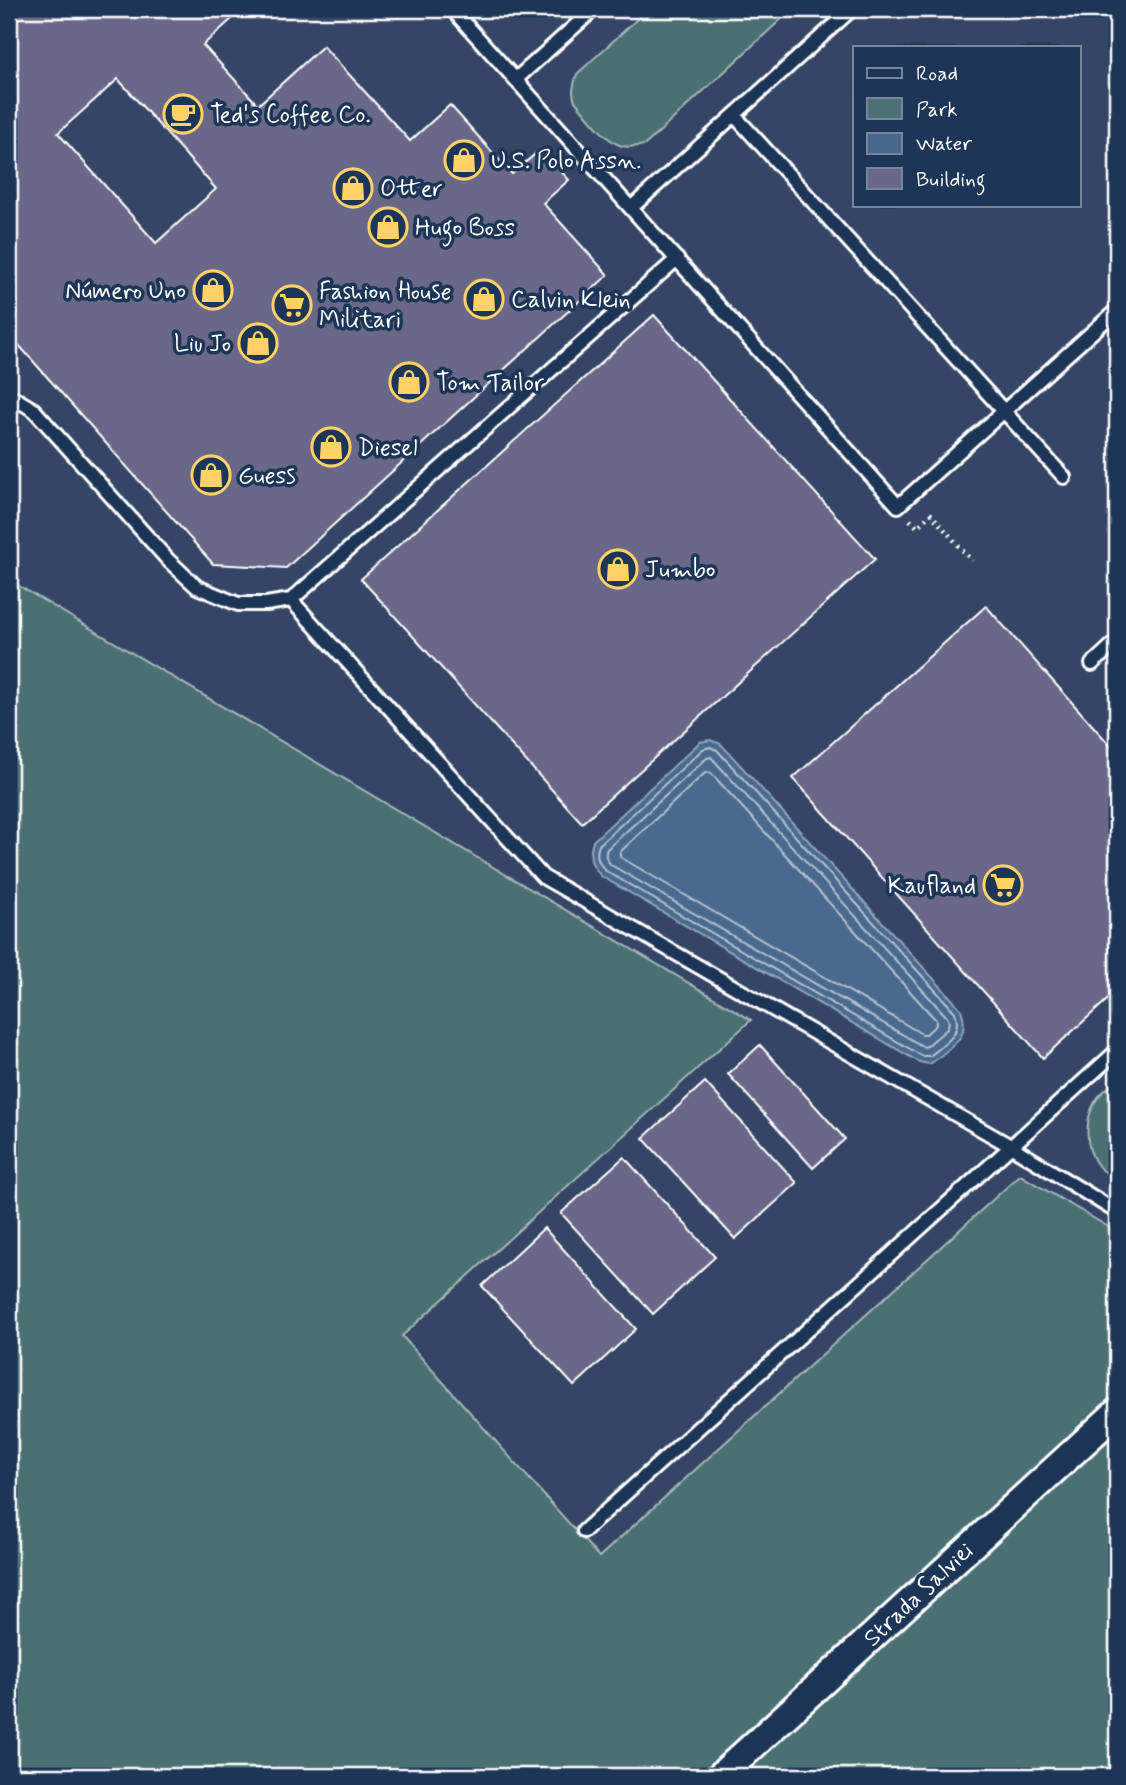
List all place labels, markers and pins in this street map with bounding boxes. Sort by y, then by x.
cafe icon: Ted's Coffee Co. [162,93,204,135]
place label: Ted's Coffee Co. [210,100,370,131]
shop icon: U.S. Polo Assn. [443,139,485,181]
place label: U.S. Polo Assn. [491,146,641,177]
shop icon: Otter [332,167,374,209]
place label: Otter [380,174,443,205]
shop icon: Hugo Boss [367,206,409,248]
place label: Hugo Boss [415,213,515,247]
shop icon: Número Uno [192,269,234,311]
place label: Número Uno [65,276,186,307]
place label: Fashion House Militari [319,277,452,336]
shop icon: Calvin Klein [463,278,505,320]
supermarket icon: Fashion House Militari [271,284,313,326]
place label: Calvin Klein [511,285,631,316]
shop icon: Liu Jo [237,322,279,364]
place label: Liu Jo [174,329,231,360]
shop icon: Tom Tailor [388,361,430,403]
place label: Tom Tailor [436,368,544,399]
shop icon: Diesel [310,426,352,468]
place label: Diesel [358,433,418,464]
shop icon: Guess [190,454,232,496]
place label: Guess [238,461,296,492]
shop icon: Jumbo [597,548,639,590]
place label: Jumbo [645,555,716,586]
supermarket icon: Kaufland [982,864,1024,906]
place label: Kaufland [888,871,976,902]

